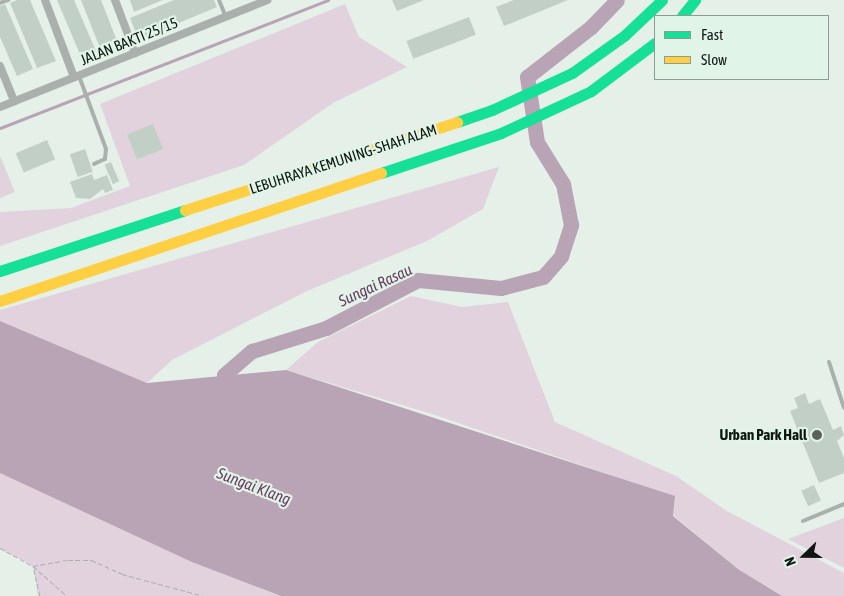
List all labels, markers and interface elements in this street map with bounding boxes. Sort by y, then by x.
street label: JALAN BAKTI 25/15 [78,13,180,69]
legend [654,15,829,80]
text: Fast [701,26,723,43]
text: Slow [701,51,727,68]
street label: LEBUHRAYA KEMUNING-SHAH ALAM [247,120,439,198]
water label: Sungai Rasau [335,260,415,310]
place label: Urban Park Hall [720,426,807,444]
marker: Urban Park Hall [811,429,823,441]
water label: Sungai Klang [214,463,294,509]
north arrow [779,531,829,581]
text: N [781,555,799,568]

